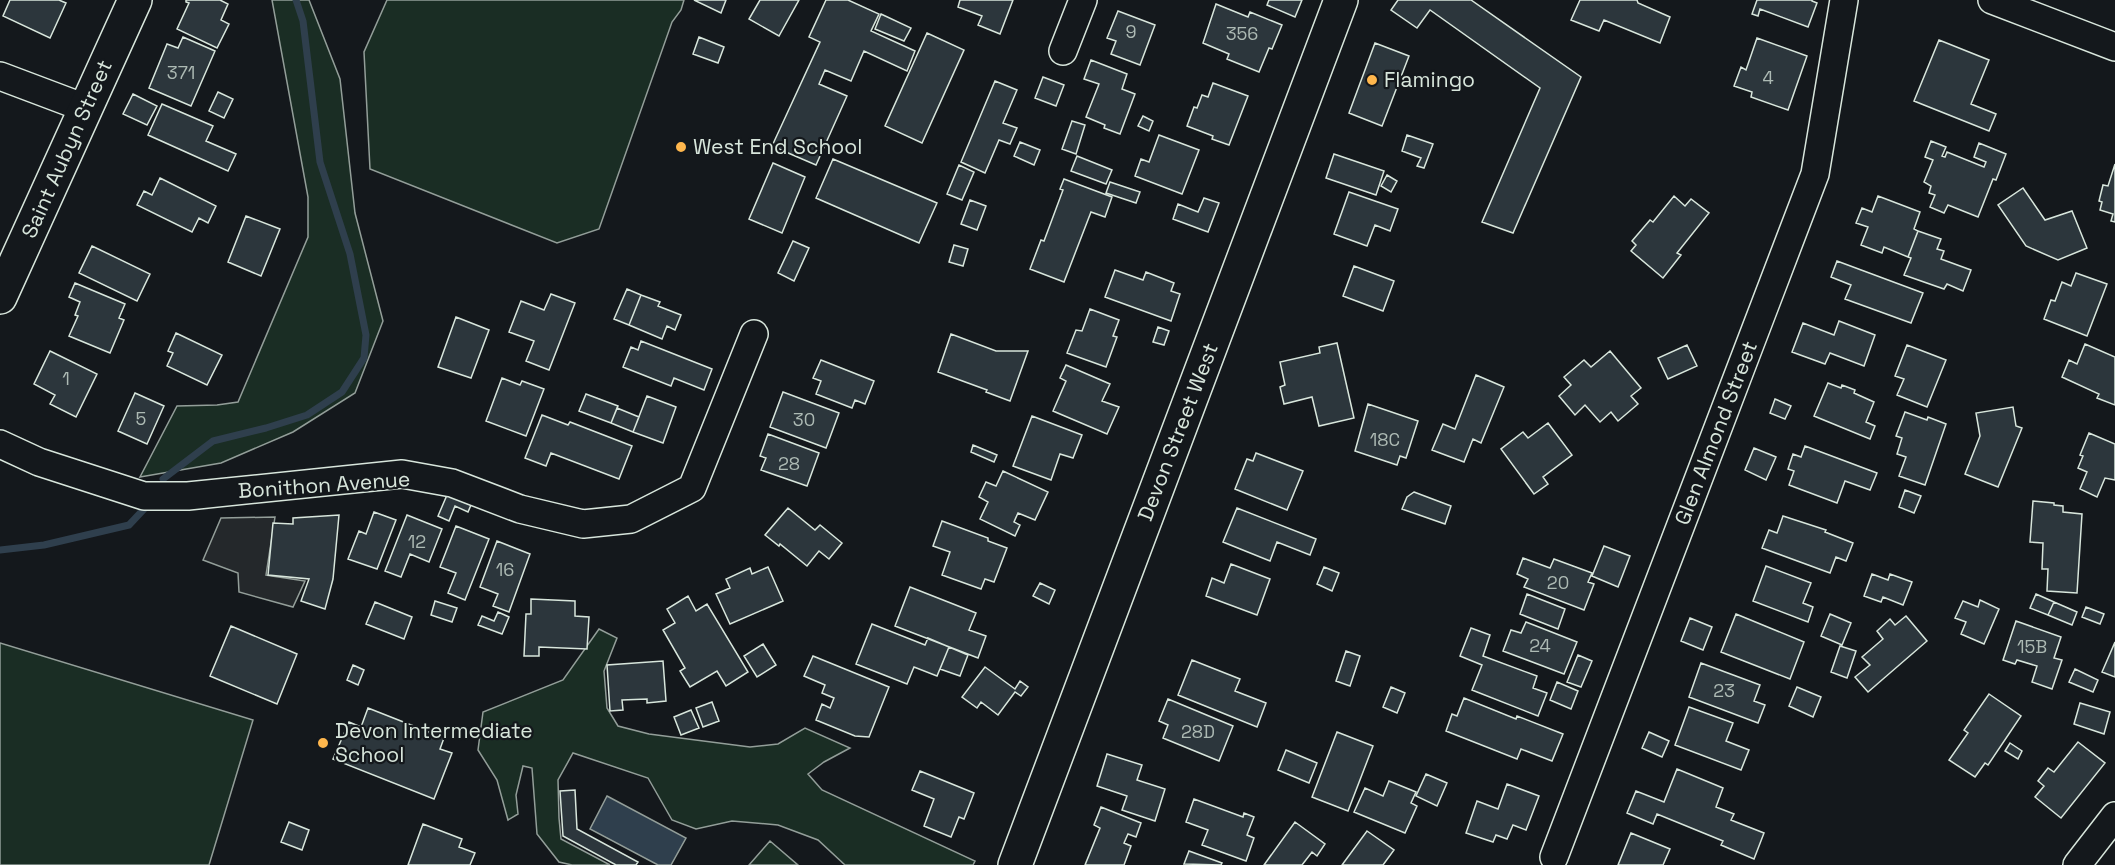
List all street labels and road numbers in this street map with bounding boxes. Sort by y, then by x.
street label: Saint Aubyn Street [15,55,118,242]
street label: Glen Almond Street [1668,337,1763,529]
street label: Devon Street West [1131,339,1224,525]
street label: Bonithon Avenue [237,465,411,504]

